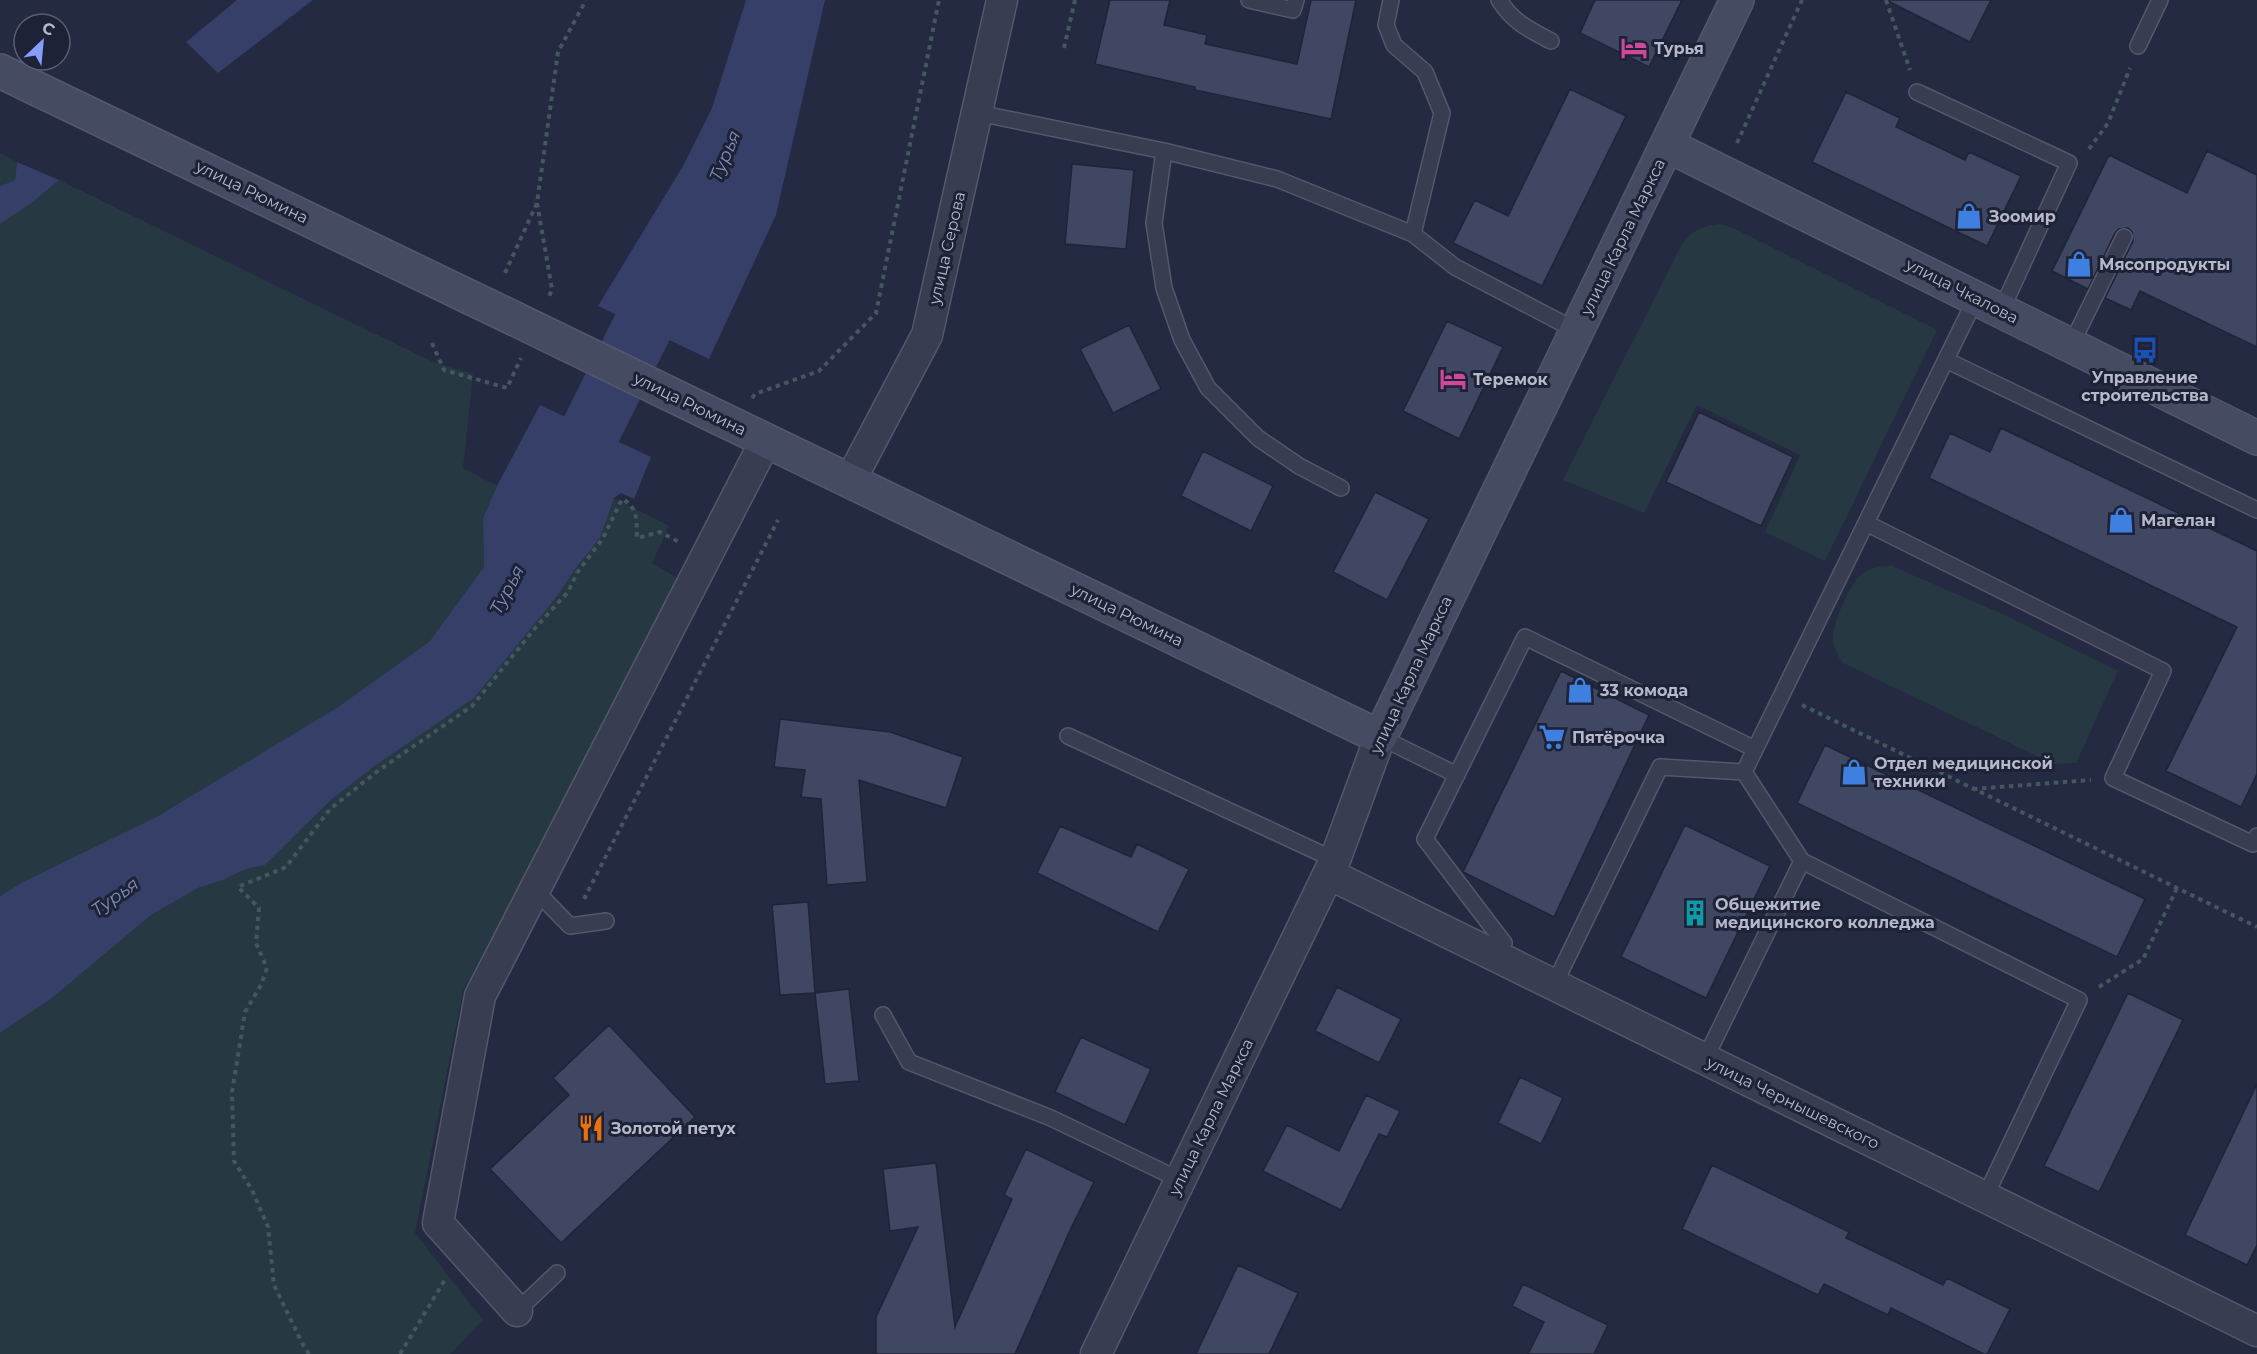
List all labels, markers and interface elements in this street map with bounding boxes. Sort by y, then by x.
north arrow [12,12,72,72]
text: С [39,18,58,40]
hotel icon: Турья [1619,33,1649,63]
place label: Турья [1654,39,1704,58]
water label: Турья [705,127,745,185]
street label: улица Рюмина [192,156,311,227]
street label: улица Карла Маркса [1576,156,1669,319]
street label: улица Серова [925,190,969,307]
shop icon: Зоомир [1954,201,1984,231]
place label: Зоомир [1988,207,2056,226]
shop icon: Мясопродукты [2064,249,2094,279]
street label: улица Чкалова [1902,254,2021,327]
place label: Мясопродукты [2099,255,2230,274]
bus stop icon: Управление строительства [2130,335,2160,365]
hotel icon: Теремок [1438,364,1468,394]
street label: улица Рюмина [630,368,749,439]
place label: Управление строительства [2081,368,2209,405]
place label: Теремок [1473,370,1548,389]
shop icon: Магелан [2106,505,2136,535]
place label: Магелан [2141,511,2216,530]
water label: Турья [485,561,529,618]
street label: улица Рюмина [1067,579,1186,650]
street label: улица Карла Маркса [1366,593,1456,758]
shop icon: 33 комода [1565,675,1595,705]
place label: 33 комода [1599,681,1688,700]
supermarket icon: Пятёрочка [1537,722,1567,752]
place label: Пятёрочка [1572,728,1665,747]
place label: Отдел медицинской техники [1874,754,2053,791]
shop icon: Отдел медицинской техники [1839,757,1869,787]
water label: Турья [87,873,143,921]
place label: Общежитие медицинского колледжа [1715,895,1935,932]
building icon: Общежитие медицинского колледжа [1680,898,1710,928]
street label: улица Карла Маркса [1164,1036,1257,1199]
street label: улица Чернышевского [1703,1052,1882,1153]
restaurant icon: Золотой петух [576,1113,606,1143]
place label: Золотой петух [610,1119,736,1138]

